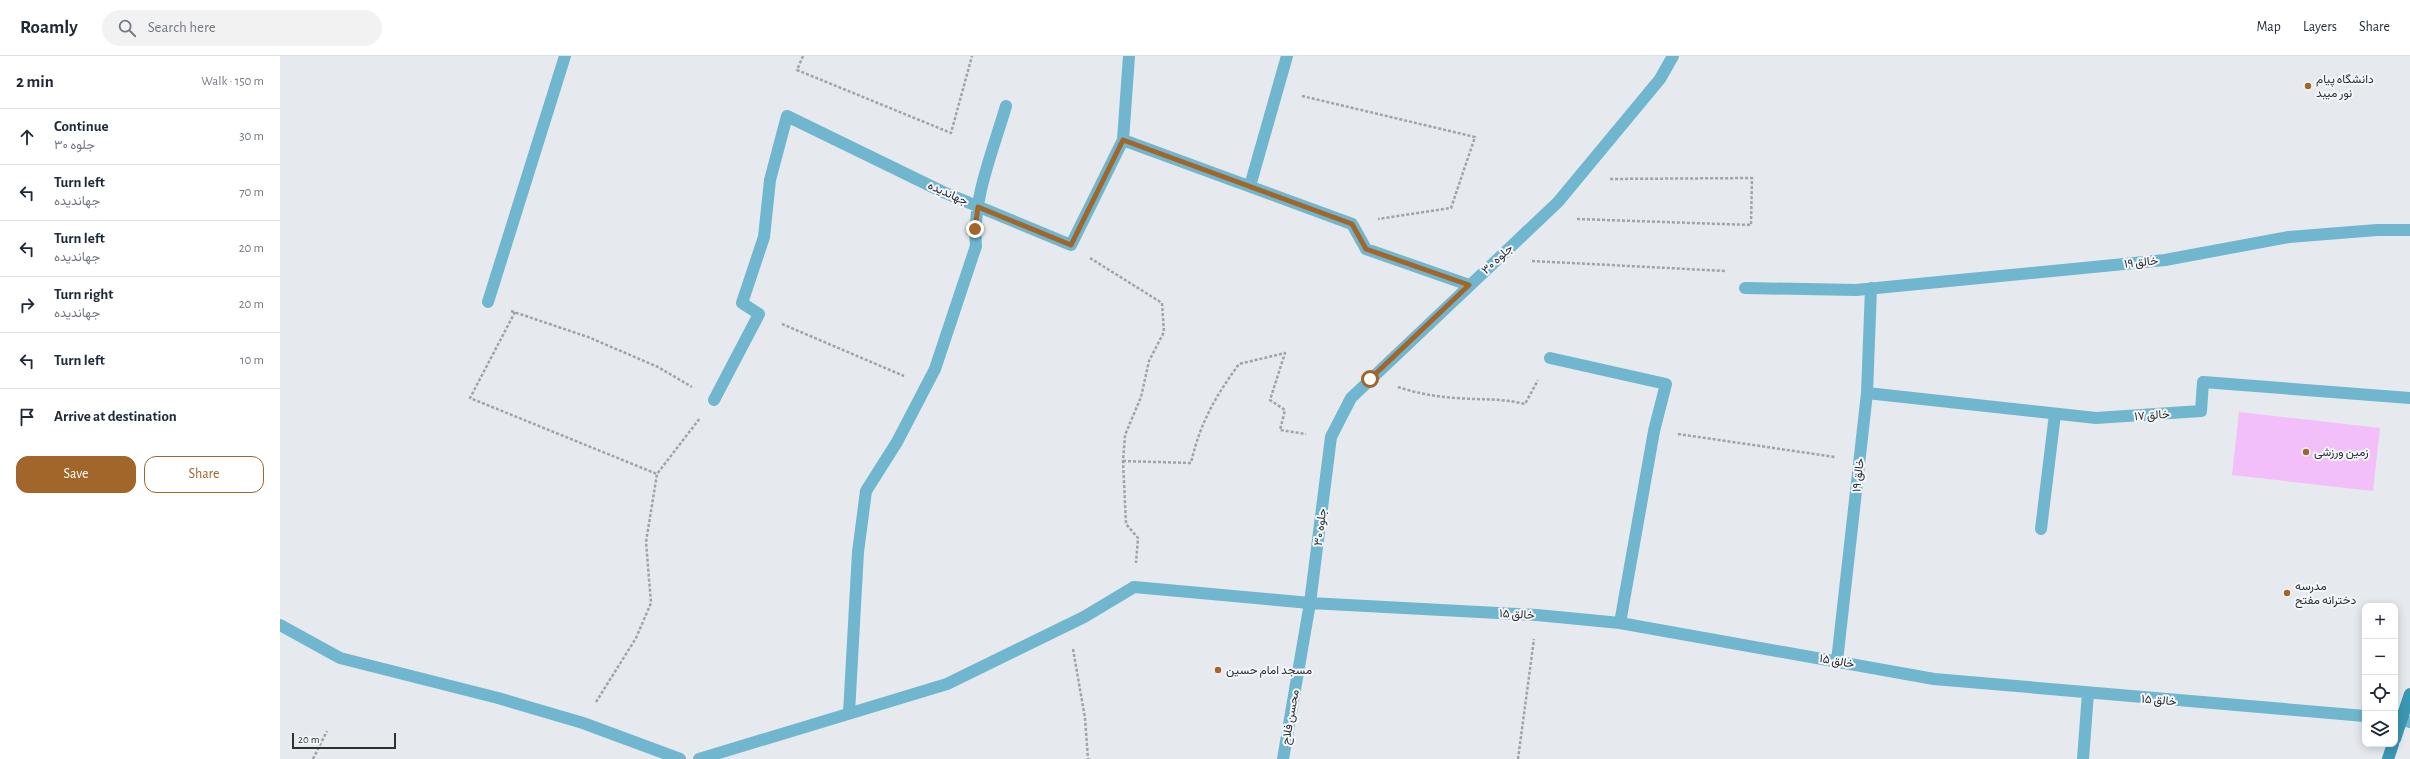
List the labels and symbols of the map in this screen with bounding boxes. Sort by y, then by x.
place label: دانشگاه پیام نور میبد [2316,73,2374,101]
marker: دانشگاه پیام نور میبد [2303,81,2313,91]
street label: جهاندیده [925,179,970,209]
route end [966,220,984,238]
street label: جلوه ۳۰ [1479,242,1516,278]
street label: خالق ۱۹ [2123,254,2159,272]
route start [1361,370,1379,388]
street label: خالق ۱۷ [2134,408,2170,424]
place label: زمین ورزشی [2314,446,2369,460]
marker: زمین ورزشی [2301,447,2311,457]
street label: خالق ۱۹ [1850,457,1868,493]
street label: جلوه ۳۰ [1312,508,1330,547]
place label: مدرسه دخترانه مفتح [2295,580,2356,609]
marker: مدرسه دخترانه مفتح [2282,588,2292,598]
street label: خالق ۱۵ [1499,607,1535,623]
street label: خالق ۱۵ [1818,652,1855,672]
place label: مسجد امام حسین [1226,664,1312,678]
marker: مسجد امام حسین [1213,665,1223,675]
street label: محسن فلاح [1279,688,1304,746]
street label: خالق ۱۵ [2141,692,2177,710]
scale bar [292,731,396,750]

